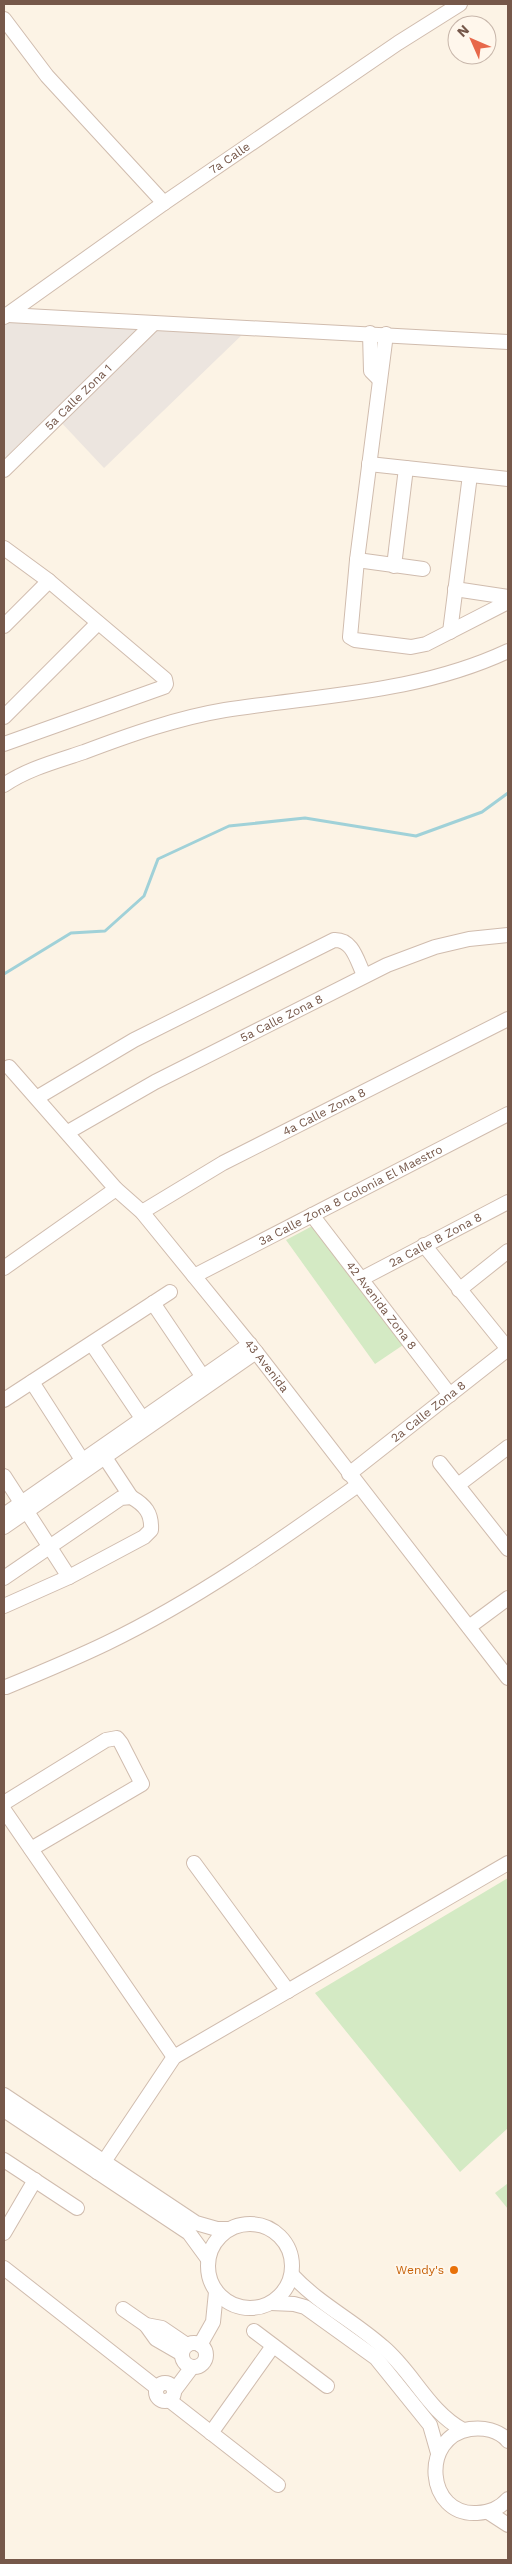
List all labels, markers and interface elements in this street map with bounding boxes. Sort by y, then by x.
north arrow [447,15,497,65]
text: N [453,21,472,40]
street label: 7a Calle [207,139,253,177]
street label: 5a Calle Zona 1 [42,361,115,433]
street label: 5a Calle Zona 8 [238,991,325,1045]
street label: 4a Calle Zona 8 [280,1085,368,1139]
street label: 3a Calle Zona 8 Colonia El Maestro [256,1142,445,1249]
street label: 2a Calle B Zona 8 [387,1210,484,1270]
street label: 42 Avenida Zona 8 [343,1259,420,1352]
street label: 43 Avenida [242,1336,292,1395]
street label: 2a Calle Zona 8 [388,1378,469,1445]
place label: Wendy's [396,2263,444,2277]
marker: Wendy's [448,2264,460,2276]

